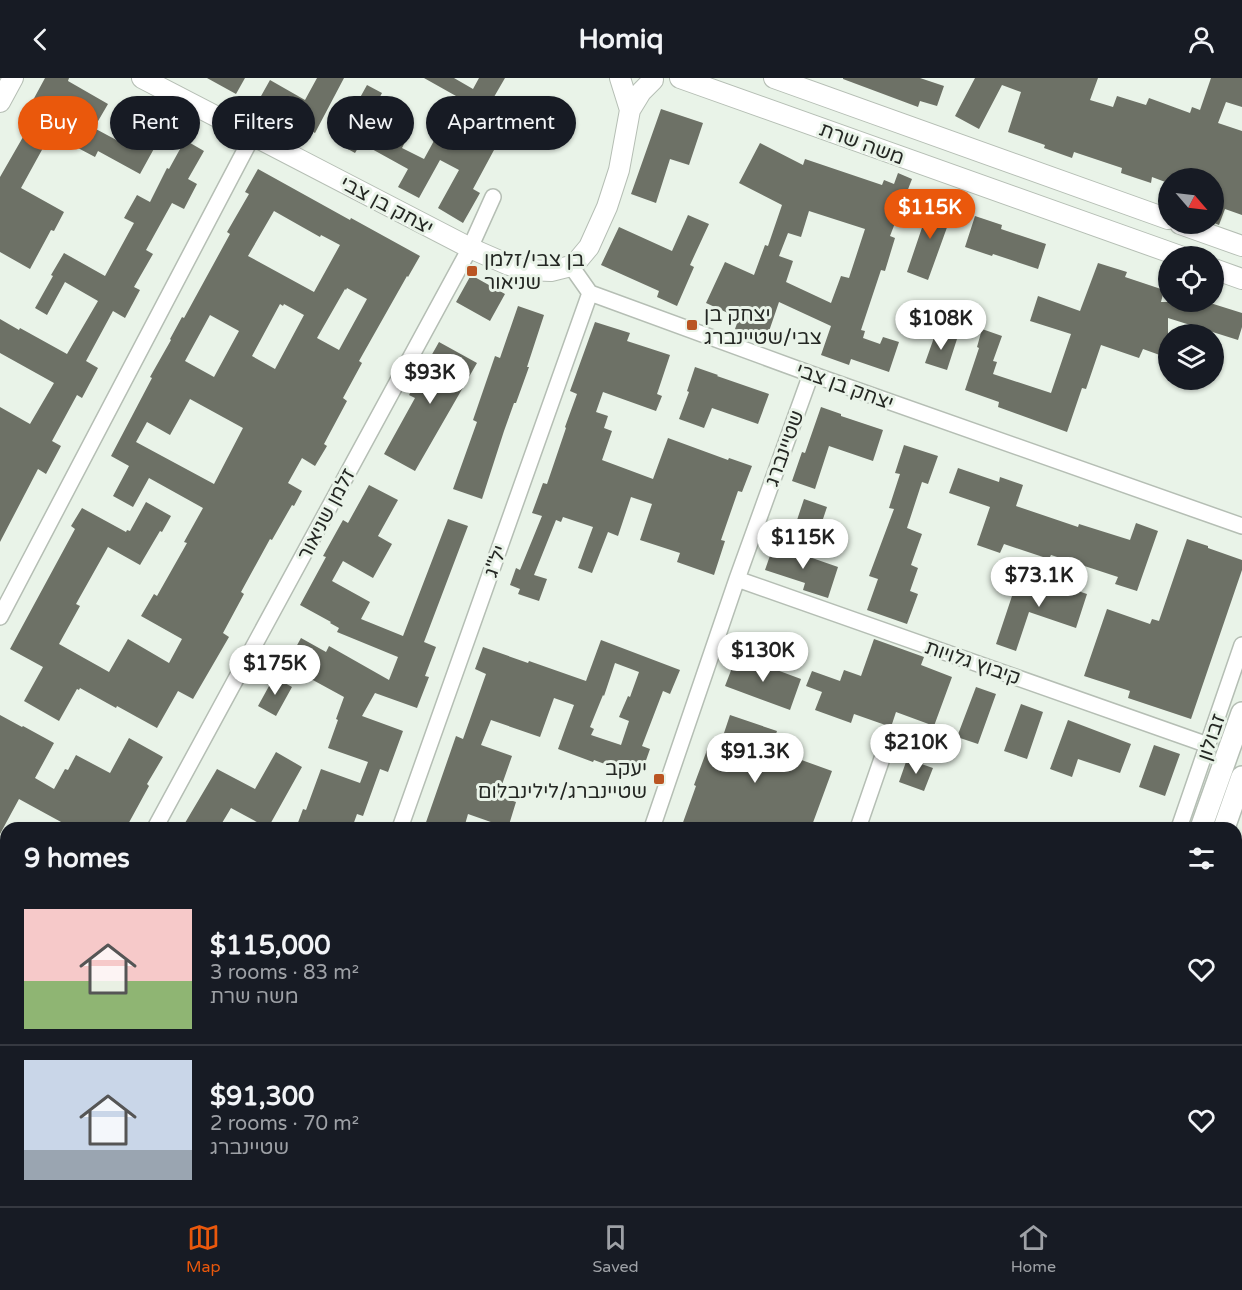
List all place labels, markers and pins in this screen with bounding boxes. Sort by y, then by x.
pin: $115K [888,189,972,240]
place label: בן צבי/זלמן שניאור [484,248,585,295]
marker: בן צבי/זלמן שניאור [465,264,479,278]
pin: $108K [899,300,983,351]
place label: יצחק בן צבי/שטיינברג [704,303,822,350]
marker: יצחק בן צבי/שטיינברג [685,318,699,332]
pin: $93K [394,354,466,405]
pin: $115K [761,519,845,570]
pin: $73.1K [990,557,1088,608]
pin: $130K [721,632,805,683]
pin: $175K [233,645,317,696]
pin: $210K [874,724,958,775]
pin: $91.3K [706,733,804,784]
place label: יעקב שטיינברג/לילינבלום [478,757,647,804]
marker: יעקב שטיינברג/לילינבלום [652,772,666,786]

